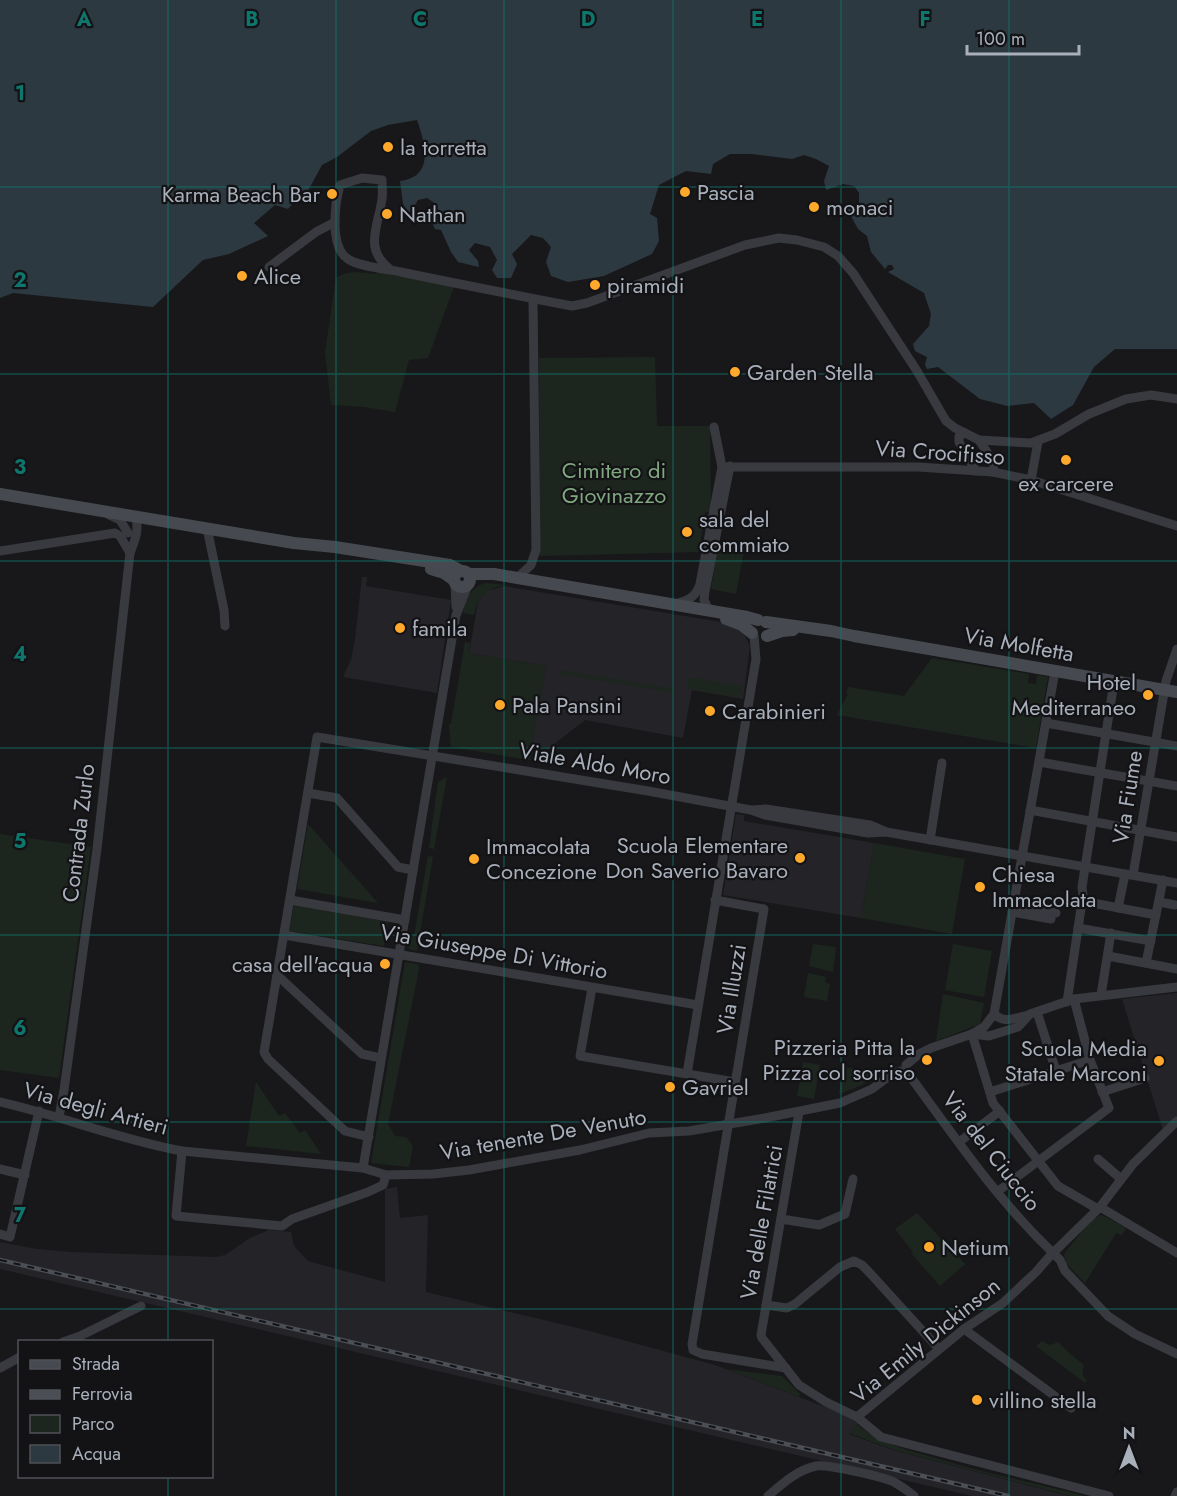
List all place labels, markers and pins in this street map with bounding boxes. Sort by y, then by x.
place label: la torretta [400,131,487,163]
marker: la torretta [381,140,395,154]
place label: Pascia [697,176,755,208]
place label: Karma Beach Bar [162,178,320,210]
marker: Pascia [678,185,692,199]
marker: Karma Beach Bar [325,187,339,201]
place label: monaci [826,191,894,223]
place label: Nathan [399,198,466,230]
marker: monaci [807,200,821,214]
marker: Nathan [380,207,394,221]
place label: Alice [254,260,301,292]
marker: Alice [235,269,249,283]
place label: piramidi [607,269,685,301]
marker: piramidi [588,278,602,292]
place label: Garden Stella [747,356,874,388]
marker: Garden Stella [728,365,742,379]
marker: ex carcere [1059,453,1073,467]
place label: ex carcere [1018,467,1114,499]
place label: sala del commiato [699,503,789,560]
marker: sala del commiato [680,525,694,539]
place label: famila [412,612,467,644]
marker: famila [393,621,407,635]
place label: Hotel Mediterraneo [1011,666,1136,723]
marker: Hotel Mediterraneo [1141,688,1155,702]
place label: Pala Pansini [512,689,622,721]
place label: Carabinieri [722,695,826,727]
marker: Pala Pansini [493,698,507,712]
marker: Carabinieri [703,704,717,718]
place label: Scuola Elementare Don Saverio Bavaro [606,829,788,886]
place label: Immacolata Concezione [486,830,597,887]
marker: Scuola Elementare Don Saverio Bavaro [793,851,807,865]
marker: Immacolata Concezione [467,852,481,866]
place label: Chiesa Immacolata [992,858,1096,915]
marker: Chiesa Immacolata [973,880,987,894]
place label: casa dell'acqua [232,948,373,980]
marker: casa dell'acqua [378,957,392,971]
place label: Pizzeria Pitta la Pizza col sorriso [762,1031,915,1088]
place label: Scuola Media Statale Marconi [1005,1032,1147,1089]
marker: Pizzeria Pitta la Pizza col sorriso [920,1053,934,1067]
marker: Scuola Media Statale Marconi [1152,1054,1166,1068]
place label: Gavriel [682,1071,749,1103]
marker: Gavriel [663,1080,677,1094]
place label: Netium [941,1231,1009,1263]
marker: Netium [922,1240,936,1254]
place label: villino stella [989,1384,1097,1416]
marker: villino stella [970,1393,984,1407]

